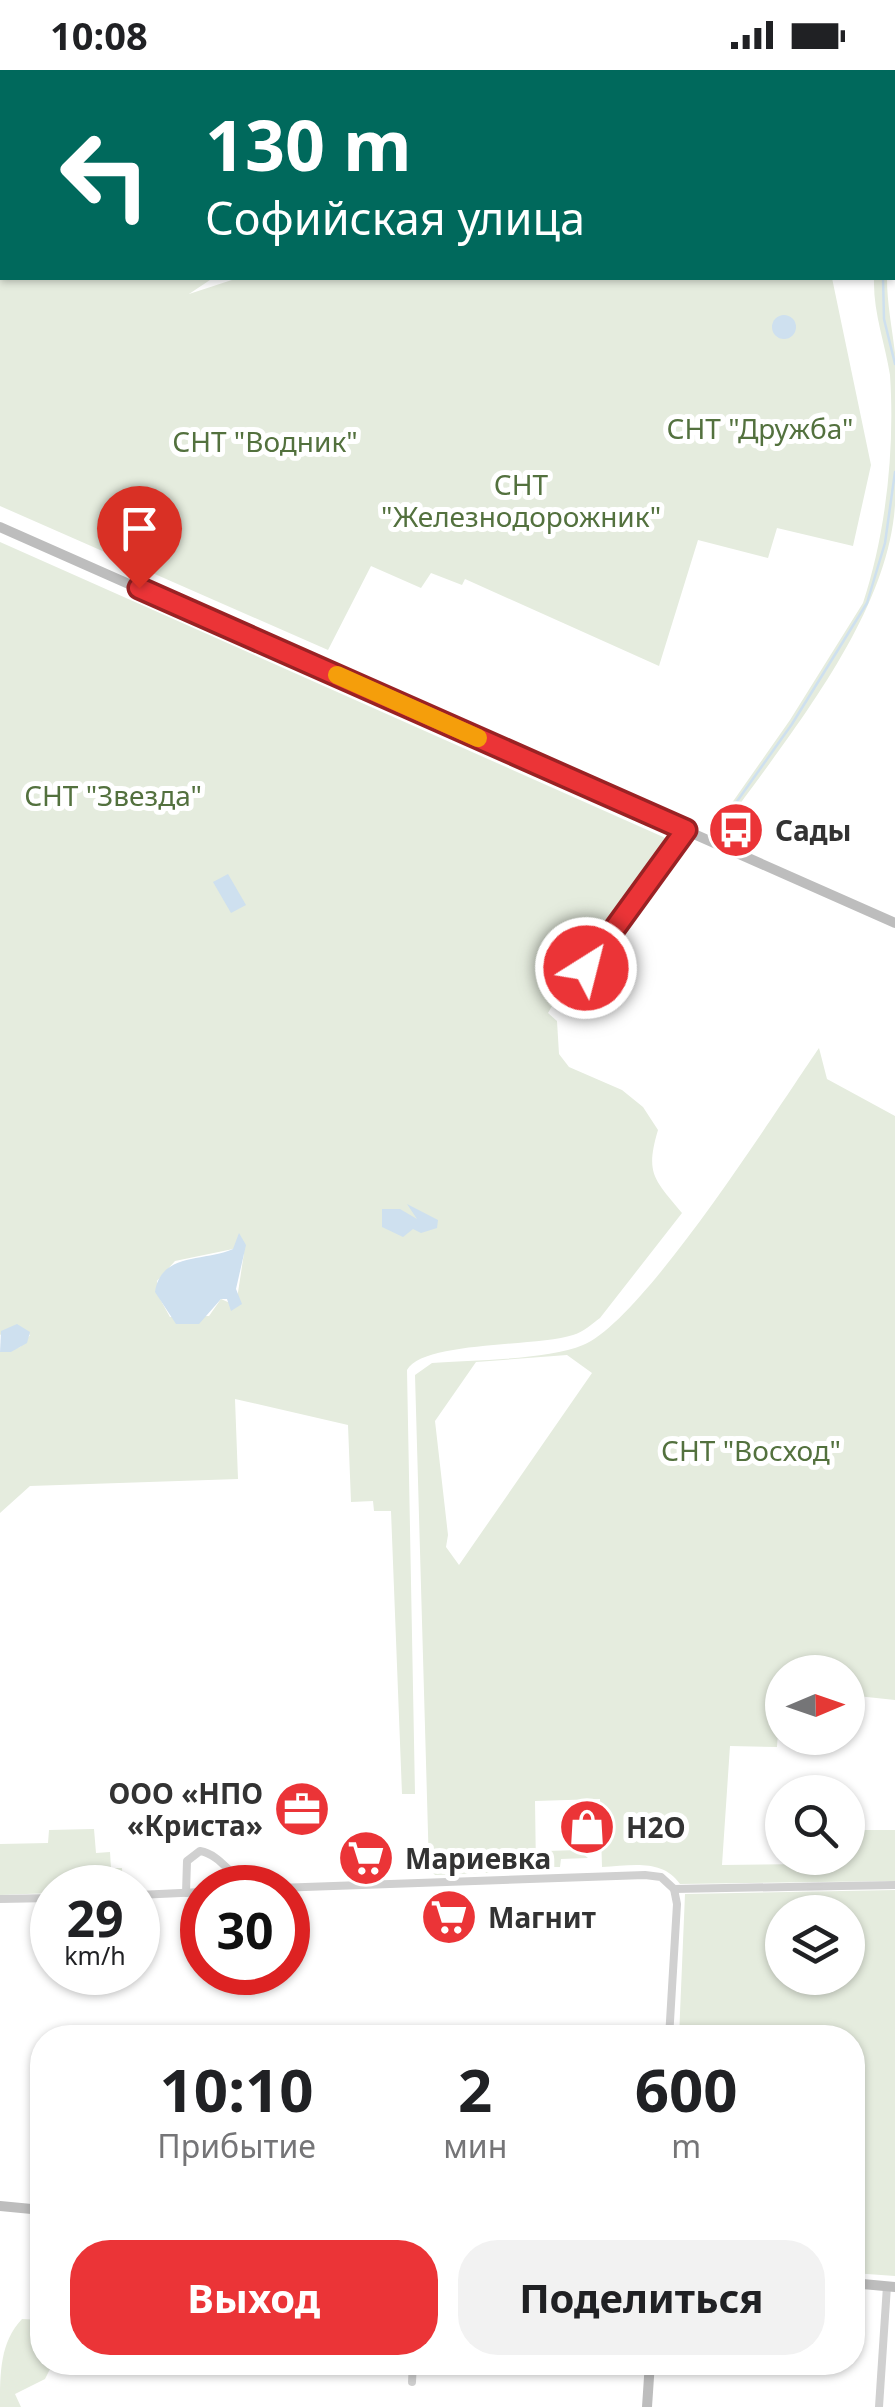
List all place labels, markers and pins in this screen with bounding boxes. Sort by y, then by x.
pin [97,486,182,589]
bus stop icon: Сады [706,800,766,860]
place label: Сады [775,811,852,849]
place label: ООО «НПО «Криста» [109,1774,263,1844]
office icon: ООО «НПО «Криста» [272,1779,332,1839]
shop icon: H2O [557,1797,617,1857]
place label: H2O [626,1808,686,1846]
supermarket icon: Мариевка [336,1828,396,1888]
place label: Мариевка [405,1839,551,1877]
supermarket icon: Магнит [419,1887,479,1947]
place label: Магнит [488,1898,596,1936]

